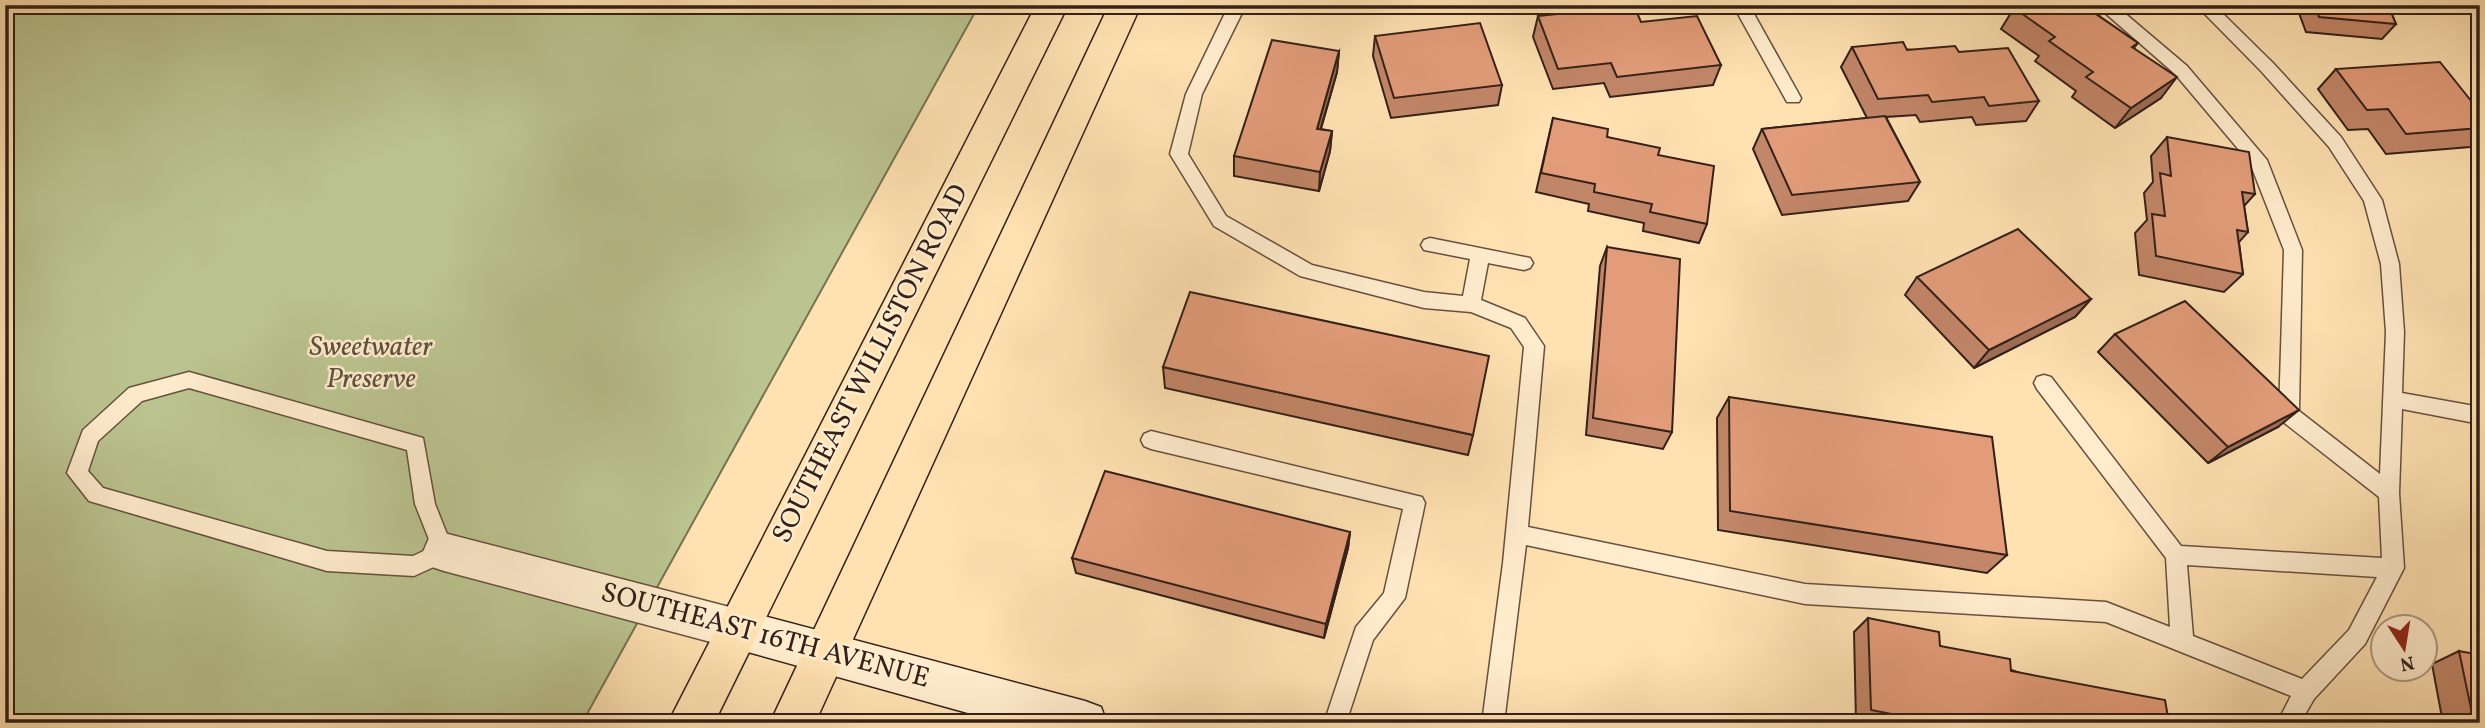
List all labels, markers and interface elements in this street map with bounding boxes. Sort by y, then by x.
street label: SOUTHEAST WILLISTON ROAD [763,178,979,550]
park label: Sweetwater Preserve [309,328,433,399]
street label: SOUTHEAST 16TH AVENUE [596,573,934,699]
north arrow [2370,612,2440,682]
text: N [2397,649,2417,677]

